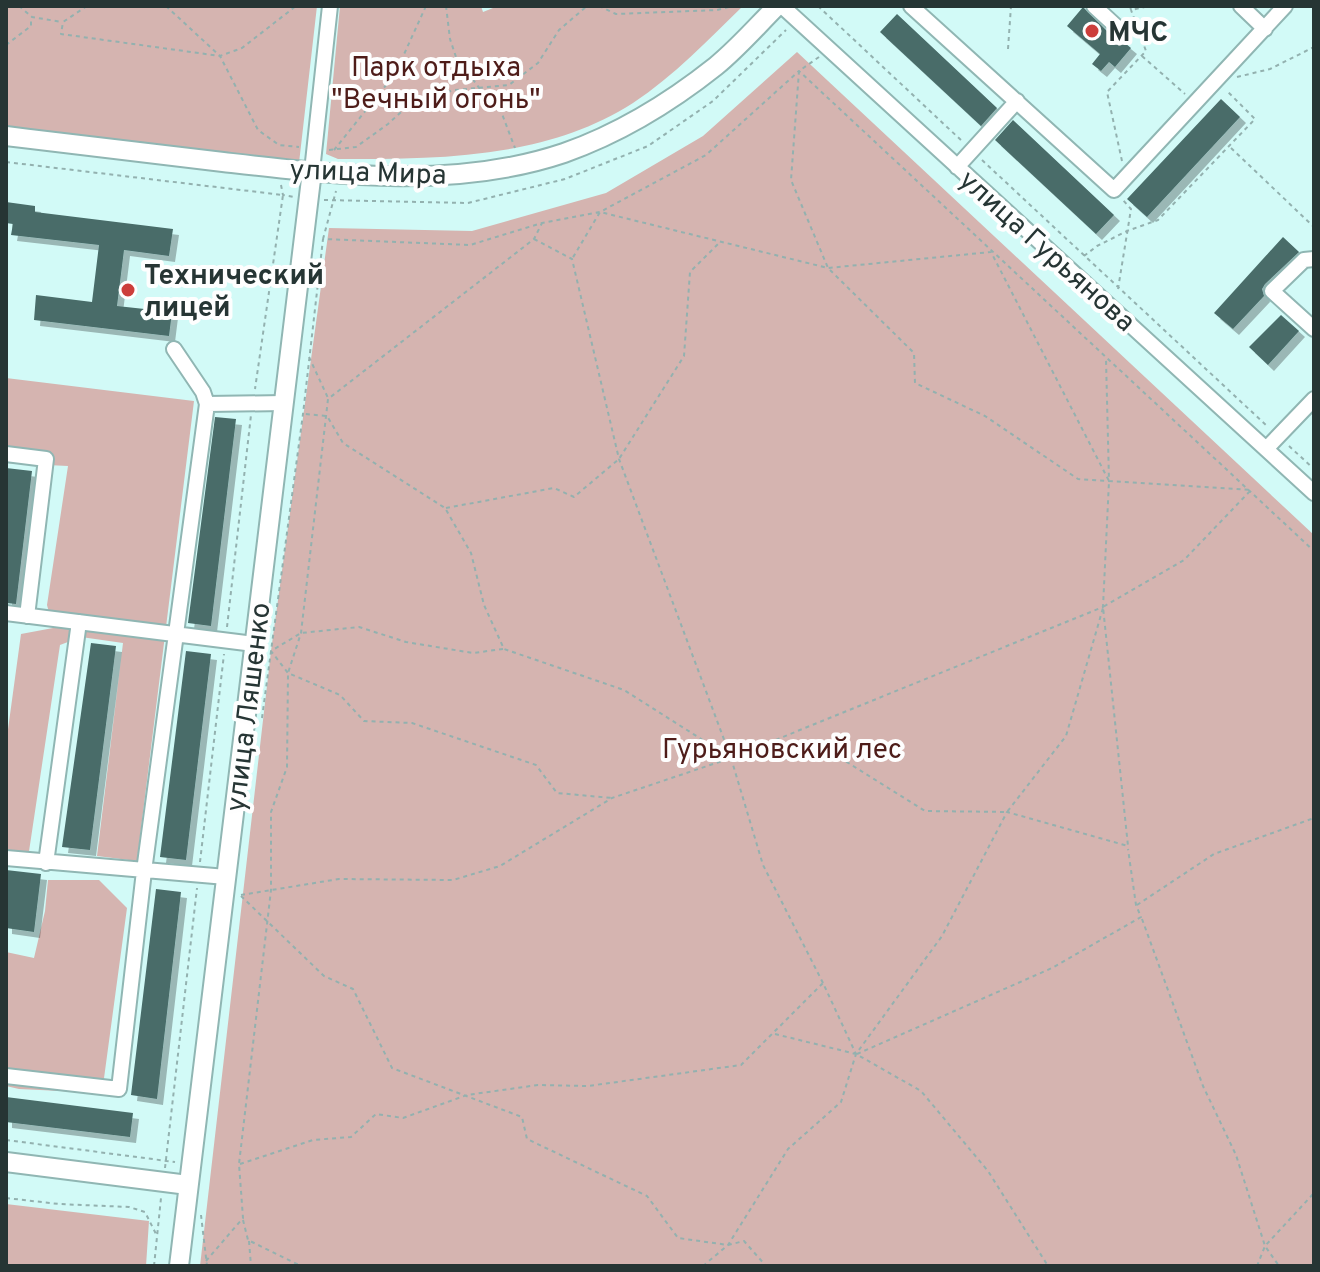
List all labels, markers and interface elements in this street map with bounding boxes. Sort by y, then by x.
place label: МЧС [1108,16,1168,52]
marker: МЧС [1083,22,1101,40]
park label: Парк отдыха "Вечный огонь" [331,51,541,119]
street label: улица Мира [289,153,447,195]
street label: улица Гурьянова [950,163,1142,341]
place label: Технический лицей [144,259,324,327]
marker: Технический лицей [119,281,137,299]
street label: улица Ляшенко [219,601,281,814]
park label: Гурьяновский лес [662,733,902,769]

